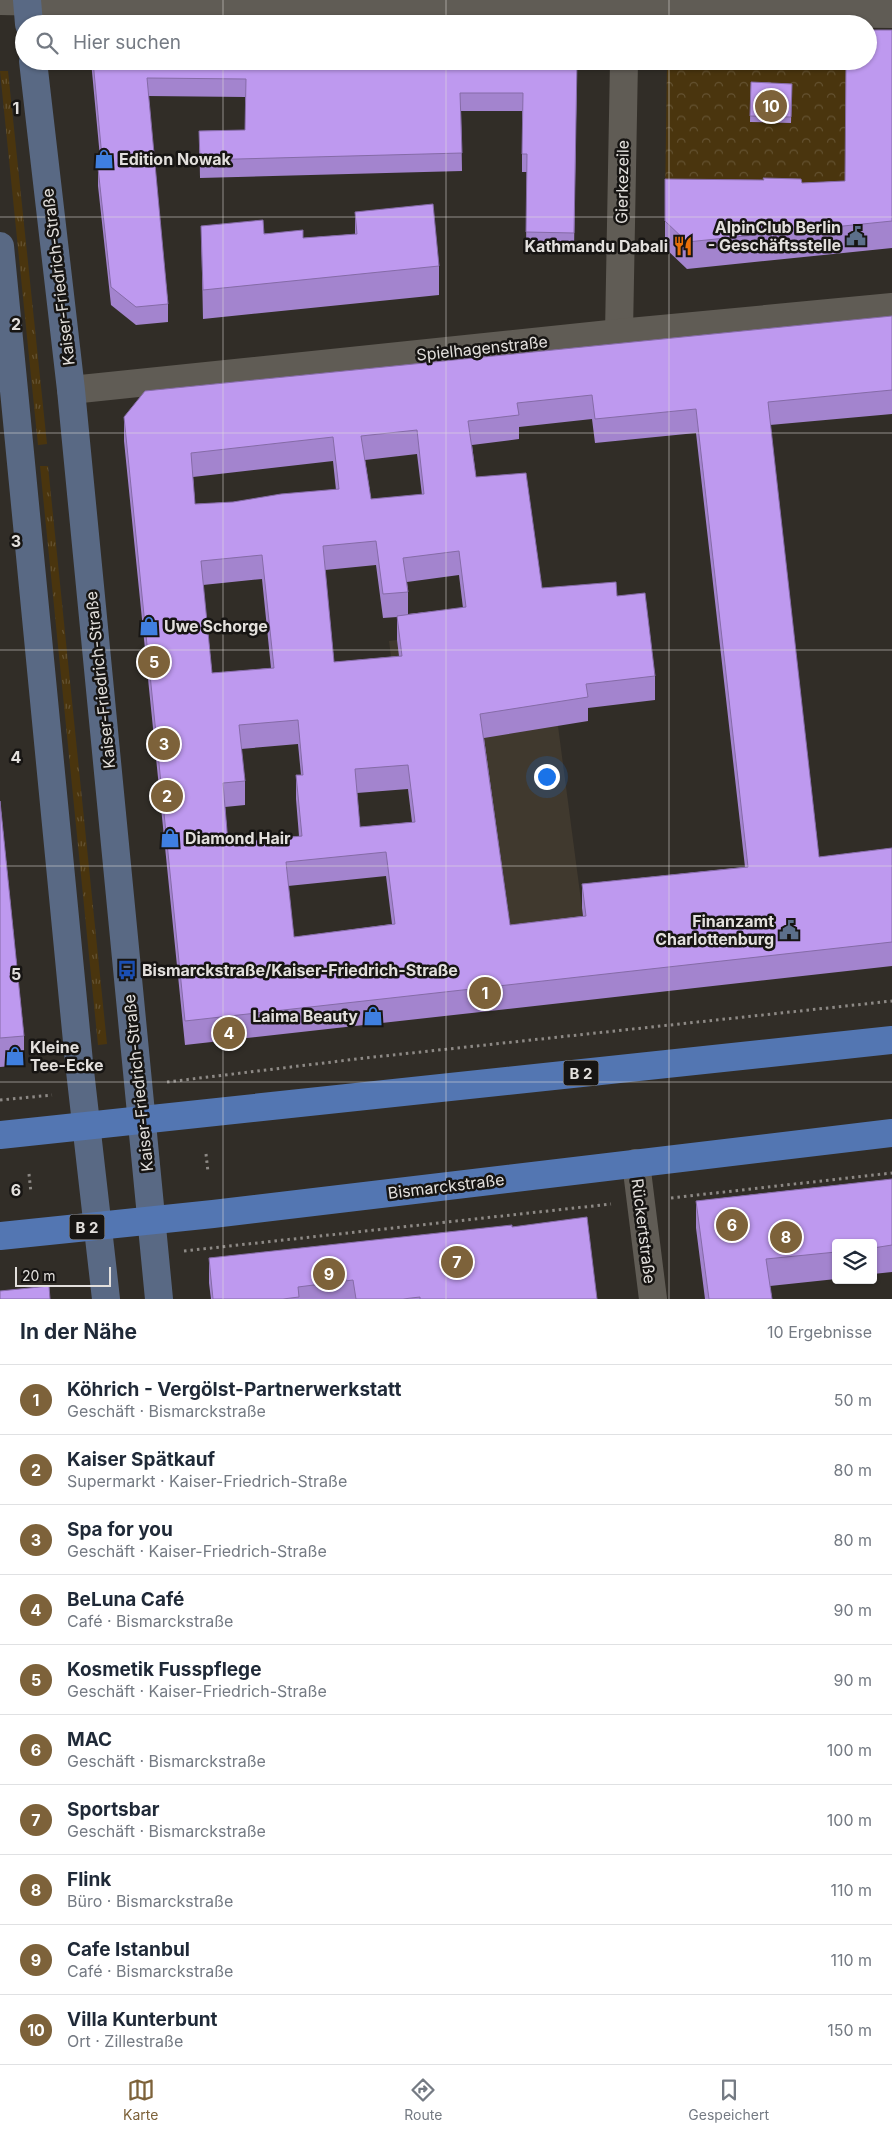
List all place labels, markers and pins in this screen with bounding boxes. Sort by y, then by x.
pin: 10 [755,87,787,125]
shop icon: Edition Nowak [93,148,115,170]
place label: Edition Nowak [119,149,232,169]
place label: AlpinClub Berlin - Geschäftsstelle [708,217,841,255]
public building icon: AlpinClub Berlin - Geschäftsstelle [845,225,867,247]
restaurant icon: Kathmandu Dabali [672,235,694,257]
place label: Kathmandu Dabali [525,236,668,256]
shop icon: Uwe Schorge [138,615,160,637]
place label: Uwe Schorge [164,616,268,636]
pin: 5 [138,643,170,681]
pin: 3 [148,725,180,763]
pin: 2 [151,777,183,815]
shop icon: Diamond Hair [159,827,181,849]
place label: Diamond Hair [185,828,291,848]
place label: Finanzamt Charlottenburg [655,911,774,949]
public building icon: Finanzamt Charlottenburg [778,919,800,941]
bus stop icon: Bismarckstraße/Kaiser-Friedrich-Straße [116,959,138,981]
place label: Bismarckstraße/Kaiser-Friedrich-Straße [142,960,458,980]
pin: 1 [469,974,501,1012]
shop icon: Laima Beauty [362,1005,384,1027]
place label: Laima Beauty [252,1006,358,1026]
pin: 4 [213,1014,245,1052]
place label: Kleine Tee-Ecke [30,1037,104,1075]
shop icon: Kleine Tee-Ecke [4,1045,26,1067]
pin: 6 [716,1206,748,1244]
pin: 8 [770,1218,802,1256]
pin: 7 [441,1243,473,1281]
pin: 9 [313,1255,345,1293]

